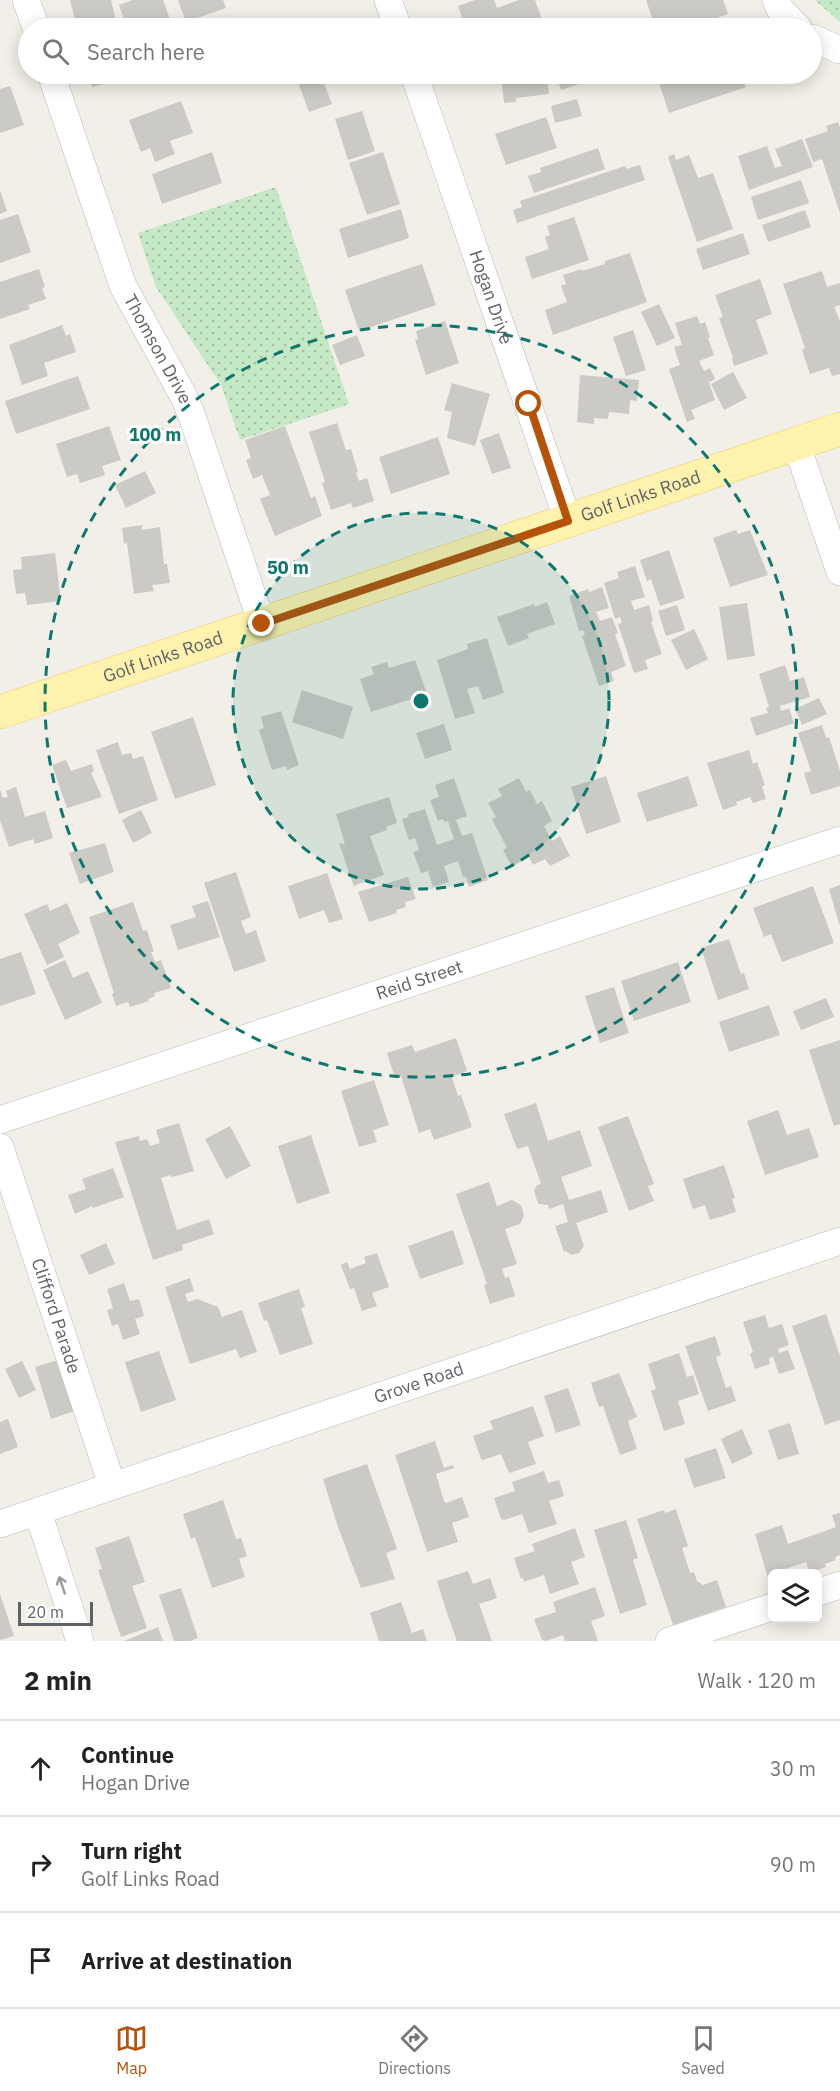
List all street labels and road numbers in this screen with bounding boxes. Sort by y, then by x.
street label: Hogan Drive [464,247,518,347]
street label: Thomson Drive [119,290,198,407]
street label: Golf Links Road [577,465,703,527]
street label: Golf Links Road [100,626,226,687]
street label: Reid Street [373,955,465,1005]
street label: Clifford Parade [27,1255,86,1377]
street label: Grove Road [371,1357,467,1408]

